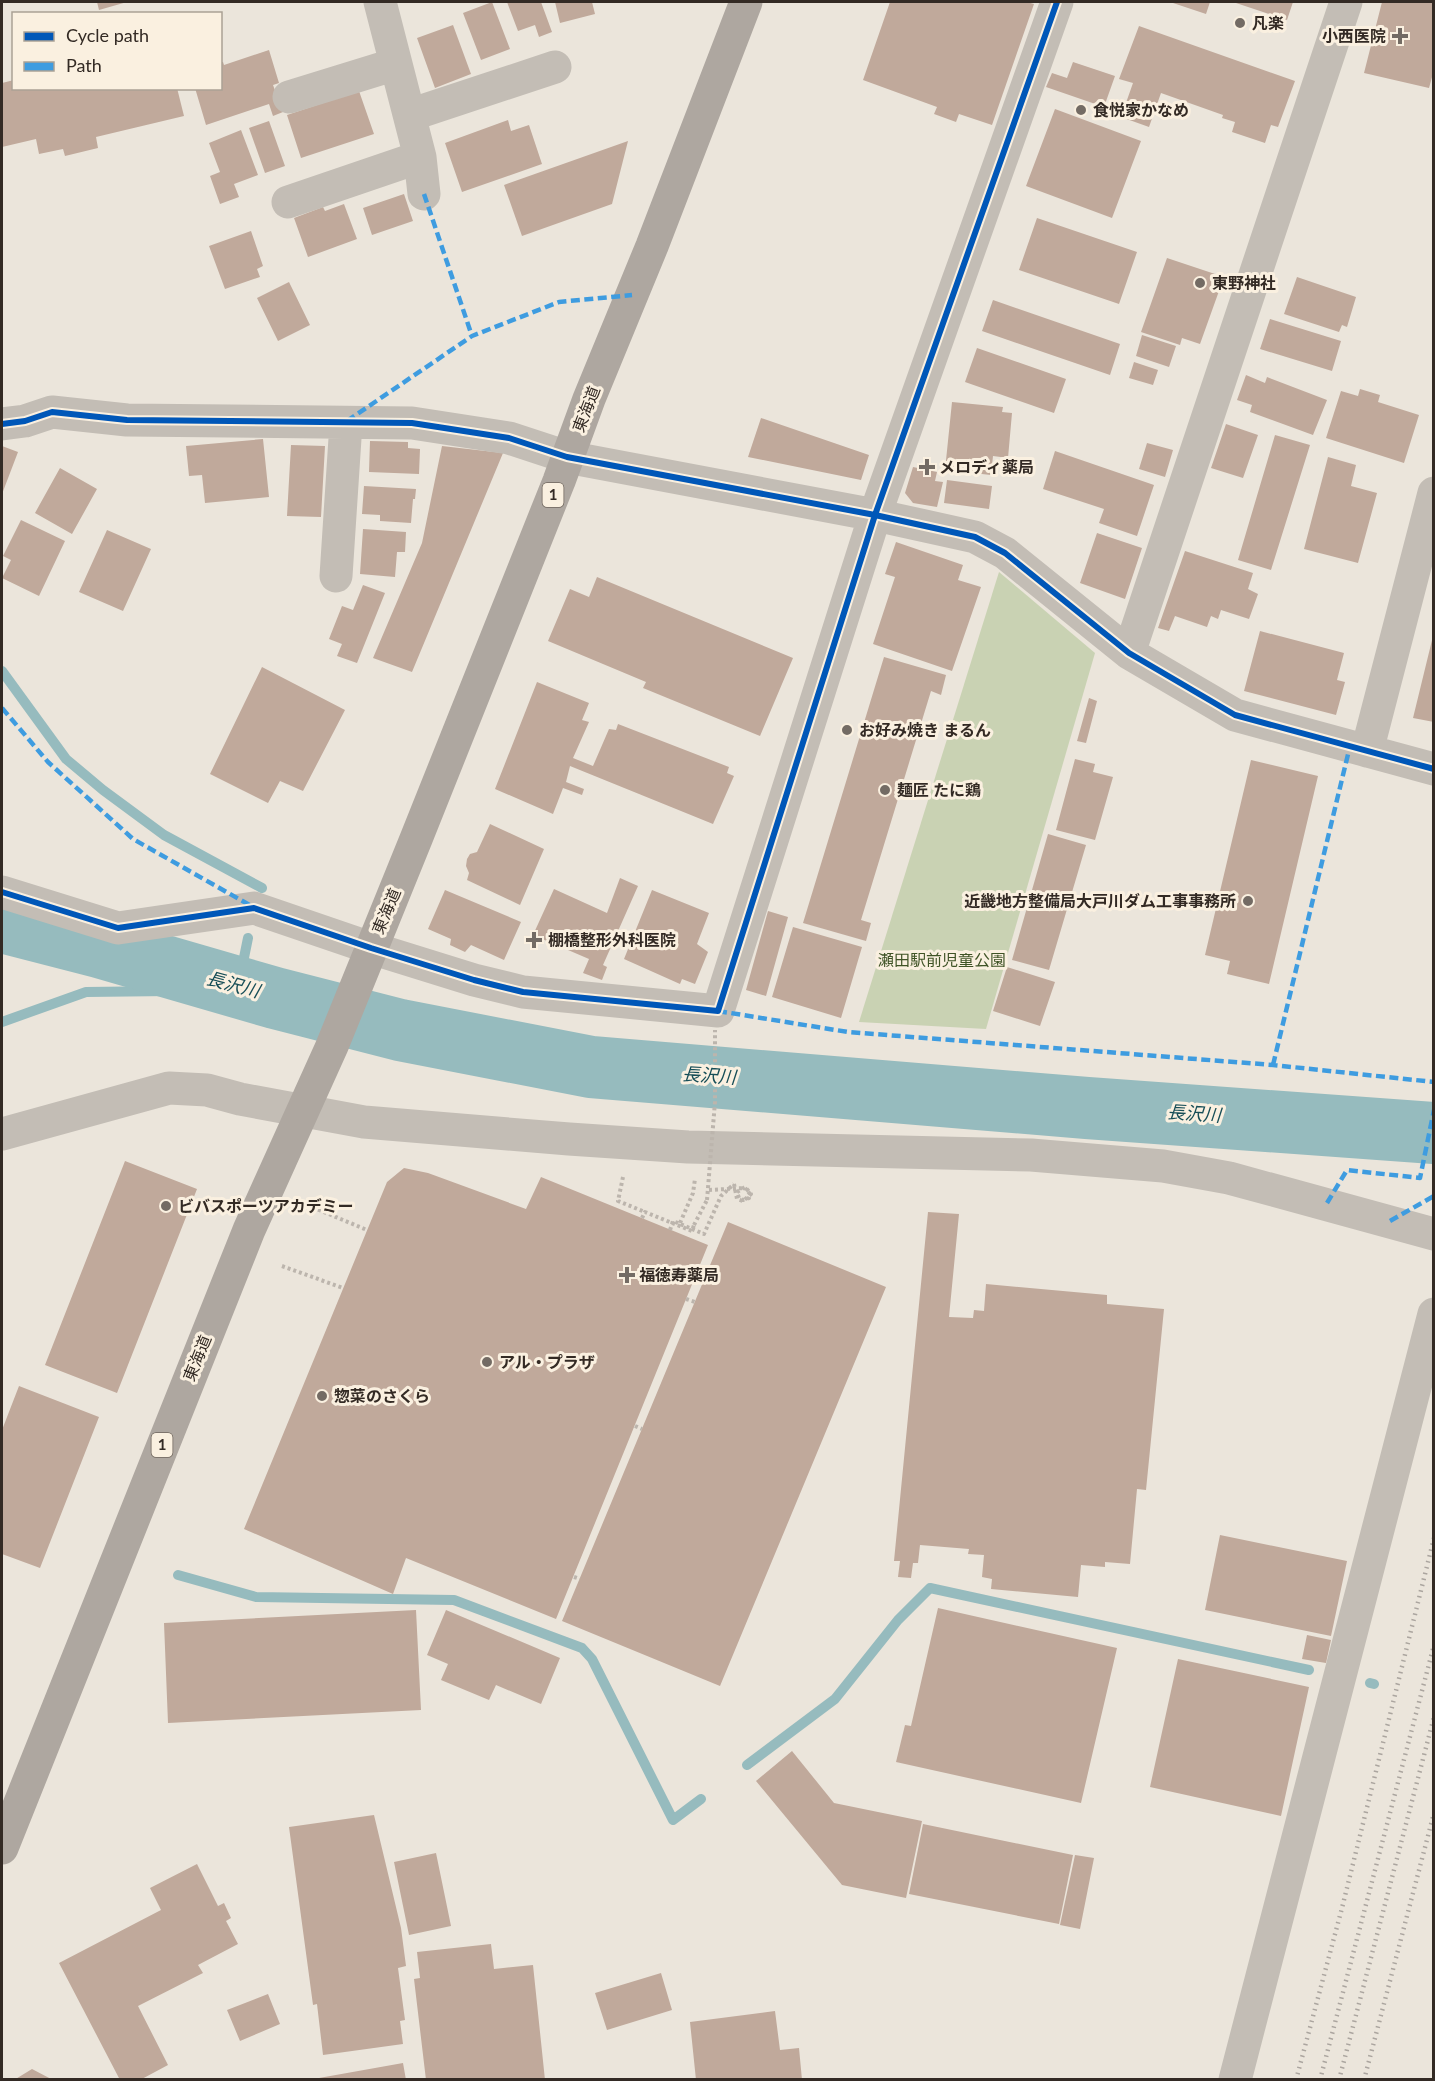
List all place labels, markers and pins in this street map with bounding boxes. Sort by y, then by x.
place label: 凡楽 [1252,13,1284,32]
marker: 凡楽 [1233,16,1247,30]
place label: 小西医院 [1322,26,1386,45]
marker: 小西医院 [1391,27,1409,45]
place label: 食悦家かなめ [1093,100,1189,119]
marker: 食悦家かなめ [1074,103,1088,117]
place label: 東野神社 [1212,273,1276,292]
marker: 東野神社 [1193,276,1207,290]
place label: メロディ薬局 [939,457,1034,476]
marker: メロディ薬局 [920,460,934,474]
place label: お好み焼き まるん [859,720,991,739]
marker: お好み焼き まるん [840,723,854,737]
place label: 麺匠 たに鶏 [897,780,981,799]
marker: 麺匠 たに鶏 [878,783,892,797]
place label: 近畿地方整備局大戸川ダム工事事務所 [964,891,1236,910]
marker: 近畿地方整備局大戸川ダム工事事務所 [1241,894,1255,908]
place label: 棚橋整形外科医院 [548,930,676,949]
marker: 棚橋整形外科医院 [525,931,543,949]
place label: ビバスポーツアカデミー [178,1196,354,1215]
marker: ビバスポーツアカデミー [159,1199,173,1213]
place label: 福徳寿薬局 [639,1265,719,1284]
marker: 福徳寿薬局 [620,1268,634,1282]
place label: アル・プラザ [499,1352,595,1371]
marker: アル・プラザ [480,1355,494,1369]
place label: 惣菜のさくら [334,1386,430,1405]
marker: 惣菜のさくら [315,1389,329,1403]

